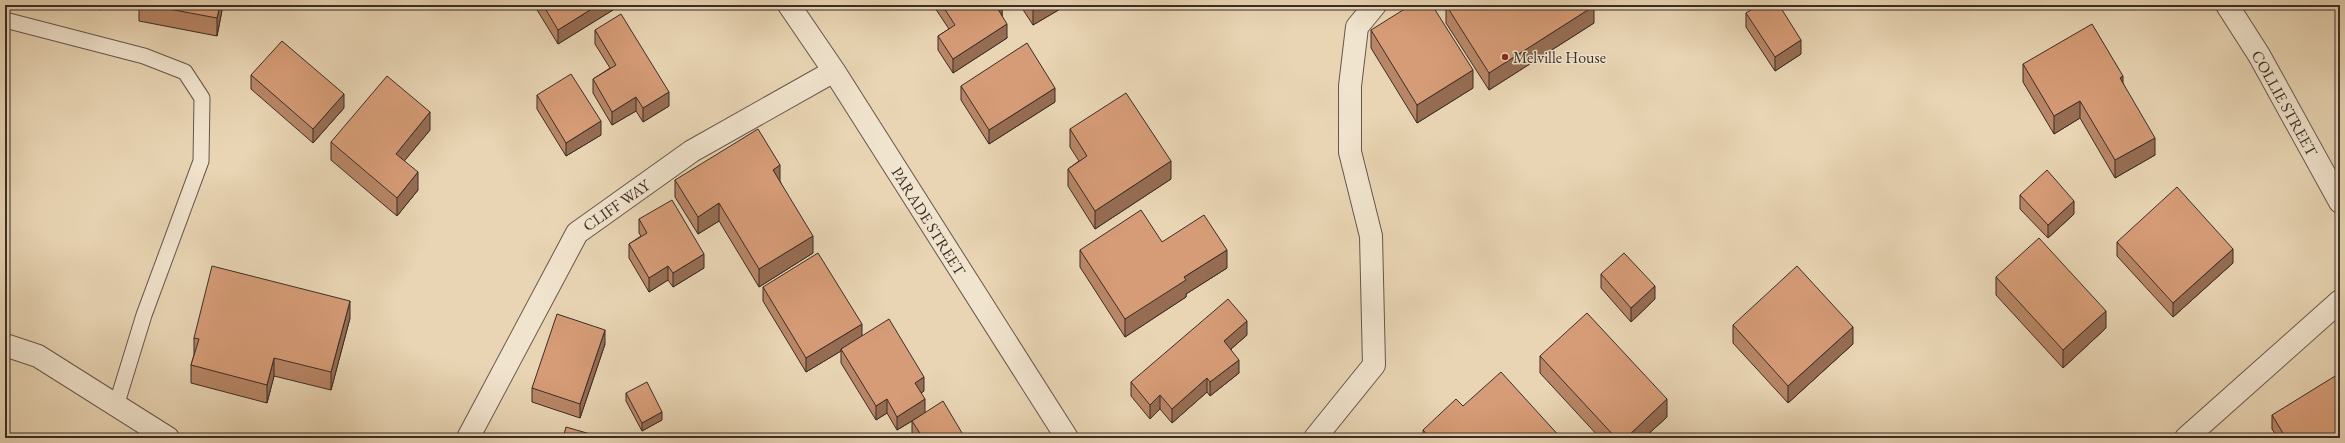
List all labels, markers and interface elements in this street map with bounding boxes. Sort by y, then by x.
street label: COLLIE STREET [2247,46,2323,160]
place label: Melville House [1513,47,1606,68]
marker: Melville House [1500,52,1510,62]
street label: PARADE STREET [887,163,971,280]
street label: CLIFF WAY [579,174,655,236]

